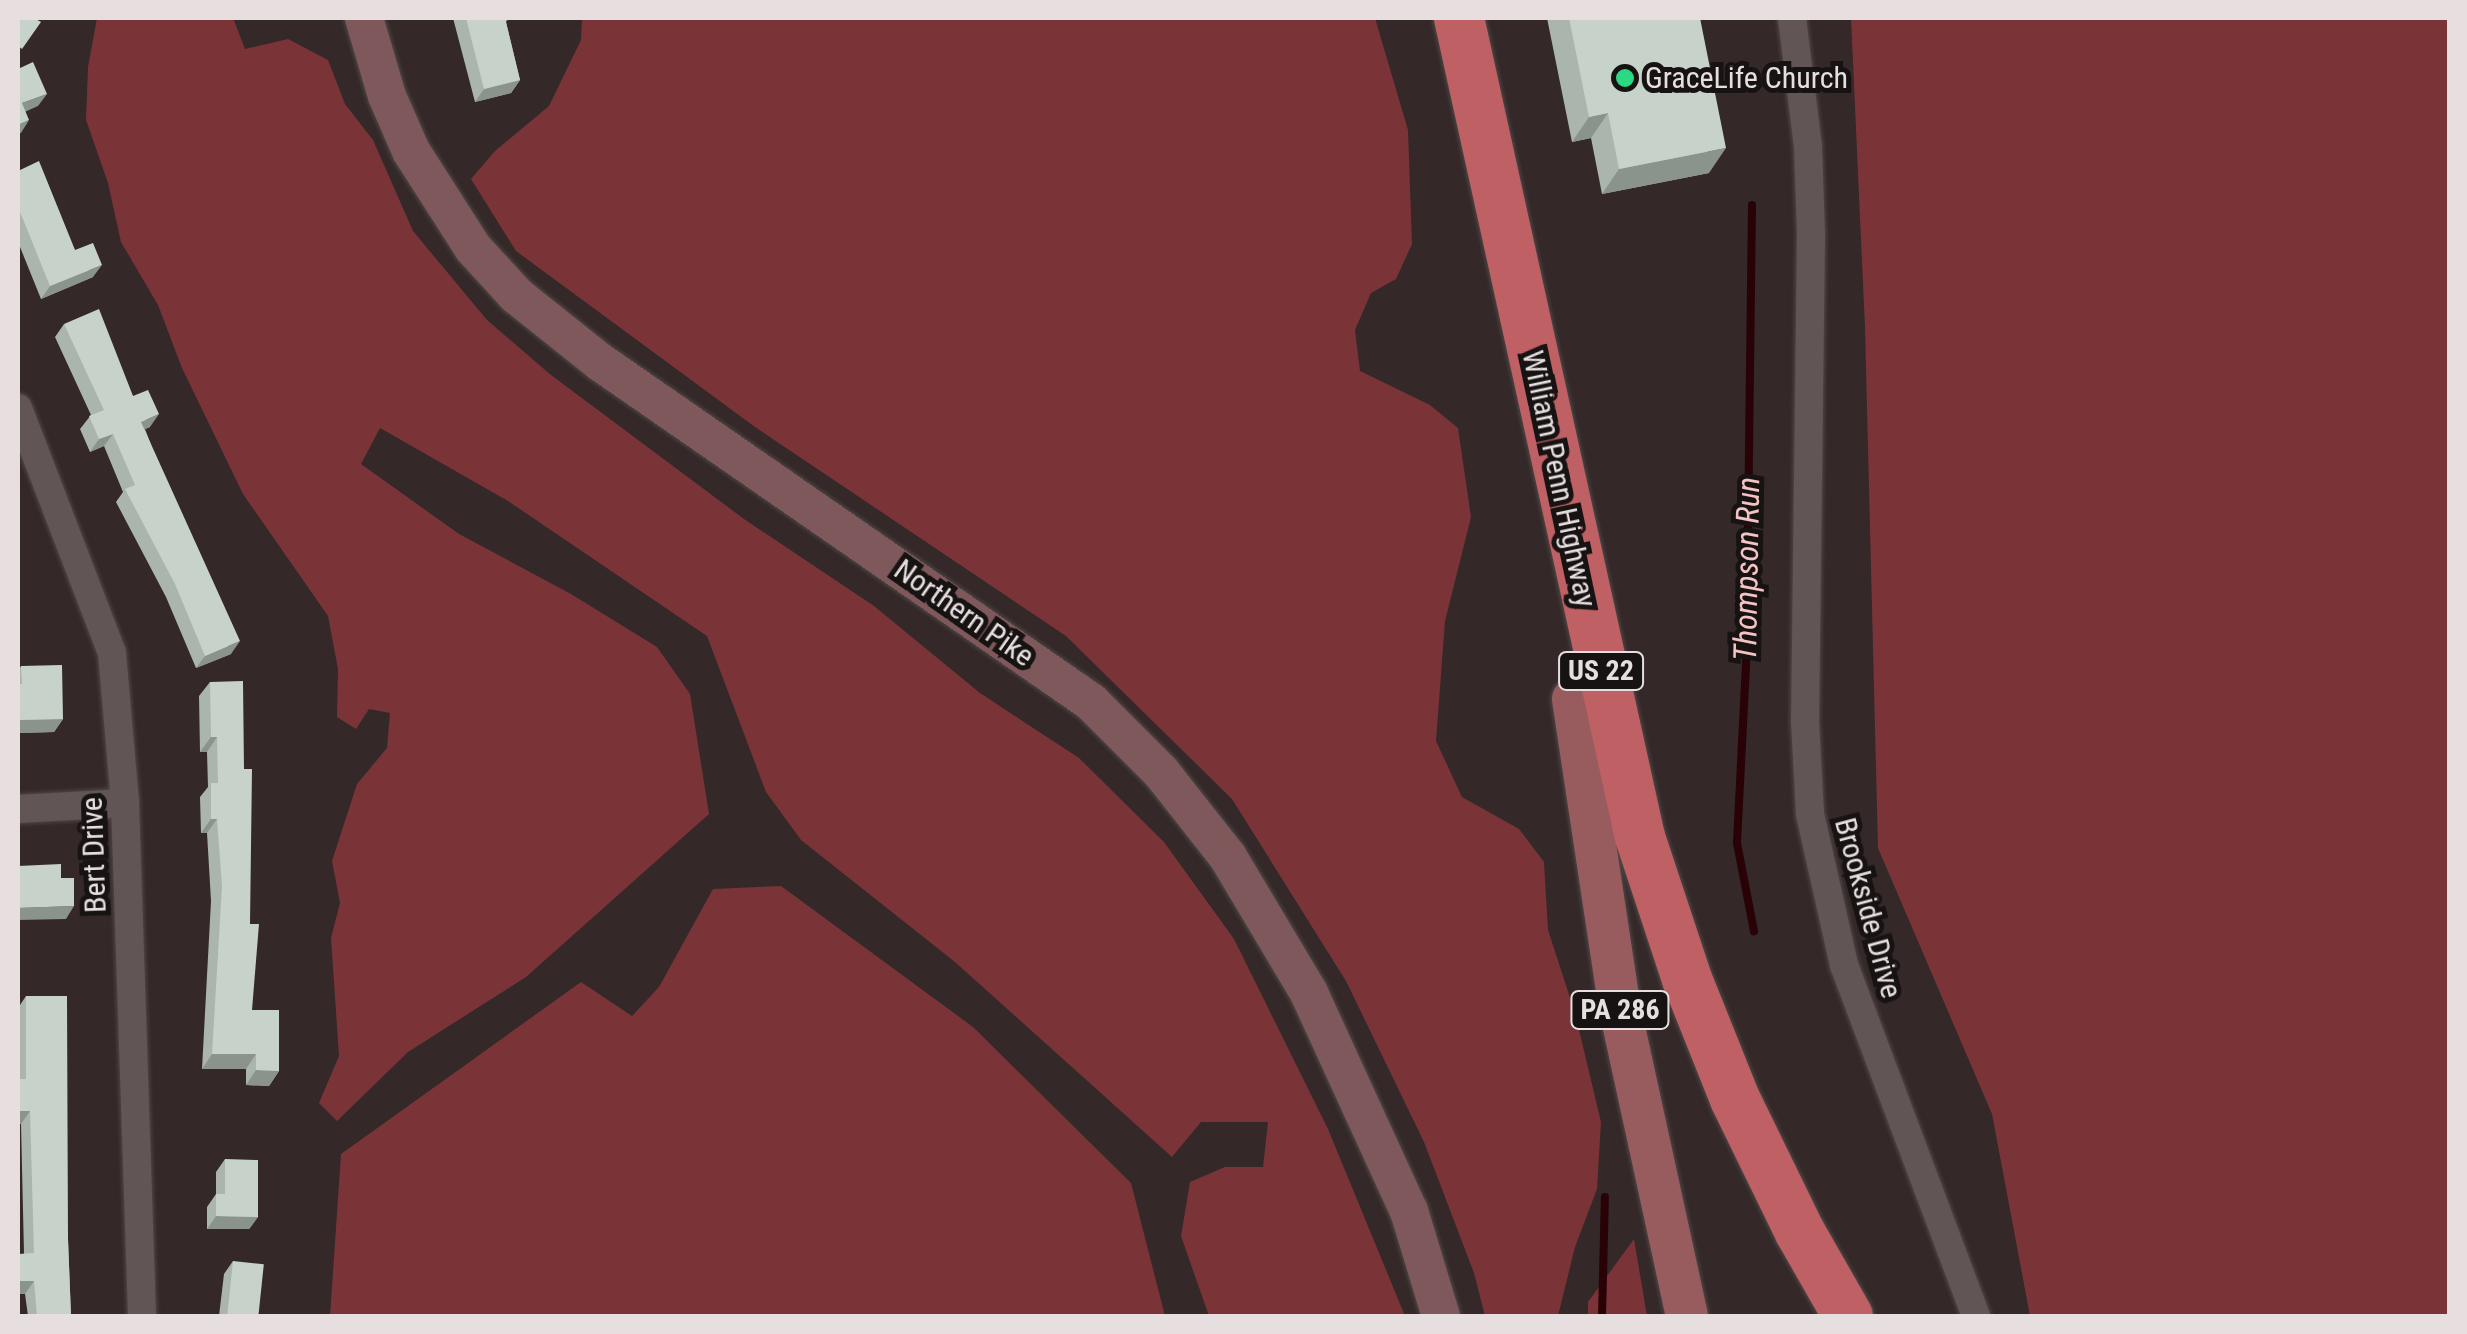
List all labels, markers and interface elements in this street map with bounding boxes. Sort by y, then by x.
place label: GraceLife Church [1645,60,1848,96]
marker: GraceLife Church [1614,67,1636,89]
street label: William Penn Highway [1514,347,1604,611]
water label: Thompson Run [1726,477,1768,661]
street label: Northern Pike [887,552,1041,674]
road number: US 22 [1556,648,1646,694]
street label: Bert Drive [74,796,114,914]
street label: Brookside Drive [1827,814,1909,1002]
road number: PA 286 [1570,987,1670,1033]

